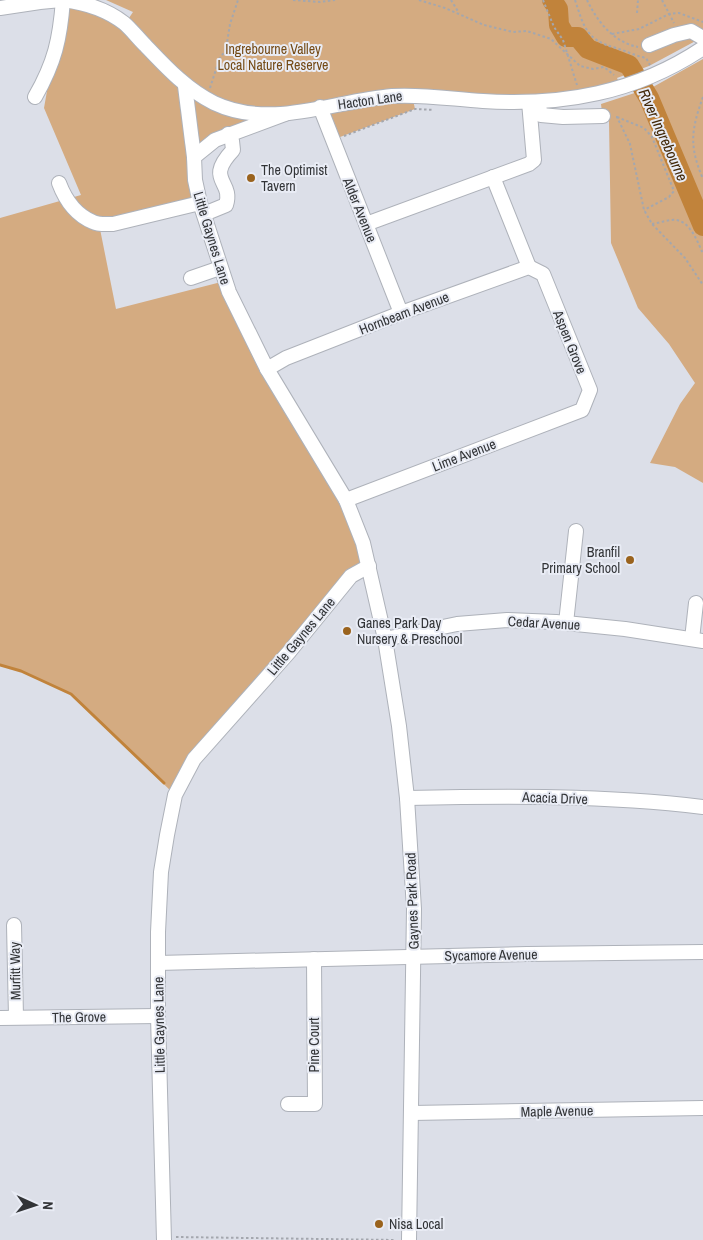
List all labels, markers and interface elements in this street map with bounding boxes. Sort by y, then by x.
park label: Ingrebourne Valley Local Nature Reserve [217,40,329,74]
water label: River Ingrebourne [634,85,693,184]
street label: Hacton Lane [337,87,403,113]
place label: The Optimist Tavern [261,161,327,195]
marker: The Optimist Tavern [245,172,257,184]
street label: Alder Avenue [339,174,381,245]
street label: Little Gaynes Lane [189,189,235,287]
street label: Hornbeam Avenue [356,288,452,338]
street label: Aspen Grove [549,307,591,376]
street label: Lime Avenue [430,435,498,475]
place label: Branfil Primary School [542,543,620,577]
marker: Branfil Primary School [624,554,636,566]
street label: Little Gaynes Lane [263,593,339,679]
street label: Cedar Avenue [507,612,581,634]
place label: Ganes Park Day Nursery & Preschool [357,614,462,648]
marker: Ganes Park Day Nursery & Preschool [341,625,353,637]
street label: Acacia Drive [521,788,588,808]
street label: Gaynes Park Road [401,852,423,950]
street label: Murfitt Way [5,941,25,1000]
street label: Sycamore Avenue [444,945,538,965]
street label: Little Gaynes Lane [149,977,169,1073]
street label: The Grove [52,1008,106,1026]
street label: Pine Court [305,1018,323,1072]
street label: Maple Avenue [521,1101,593,1121]
north arrow [10,1180,60,1230]
text: N [39,1201,57,1210]
place label: Nisa Local [389,1215,443,1233]
marker: Nisa Local [373,1218,385,1230]

